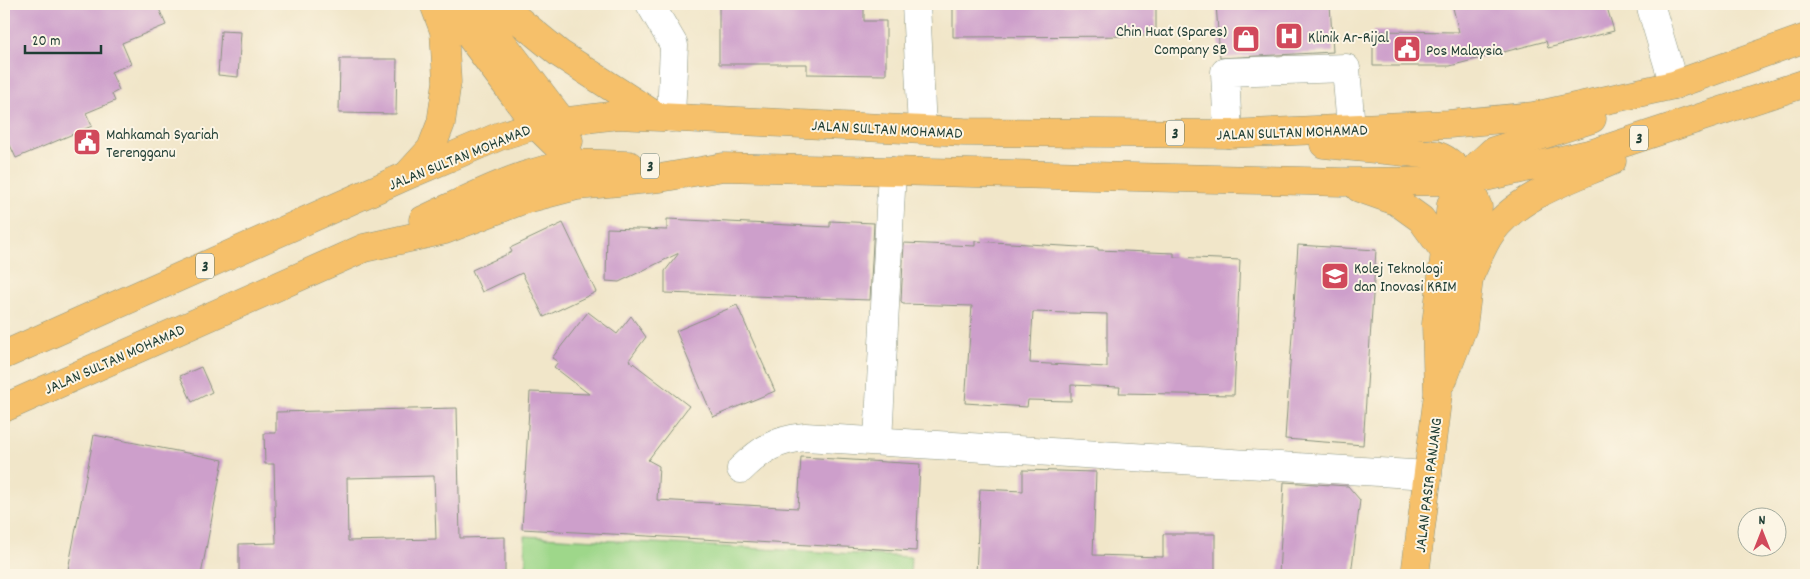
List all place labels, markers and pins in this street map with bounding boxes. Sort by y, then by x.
place label: Chin Huat (Spares) Company SB [1116,21,1227,62]
hospital icon: Klinik Ar-Rijal [1274,21,1304,51]
shop icon: Chin Huat (Spares) Company SB [1231,24,1261,54]
place label: Klinik Ar-Rijal [1308,27,1389,50]
public building icon: Pos Malaysia [1392,34,1422,64]
place label: Pos Malaysia [1426,40,1503,63]
place label: Mahkamah Syariah Terengganu [106,124,219,165]
public building icon: Mahkamah Syariah Terengganu [72,127,102,157]
place label: Kolej Teknologi dan Inovasi KRIM [1354,258,1457,299]
school or university icon: Kolej Teknologi dan Inovasi KRIM [1320,261,1350,291]

